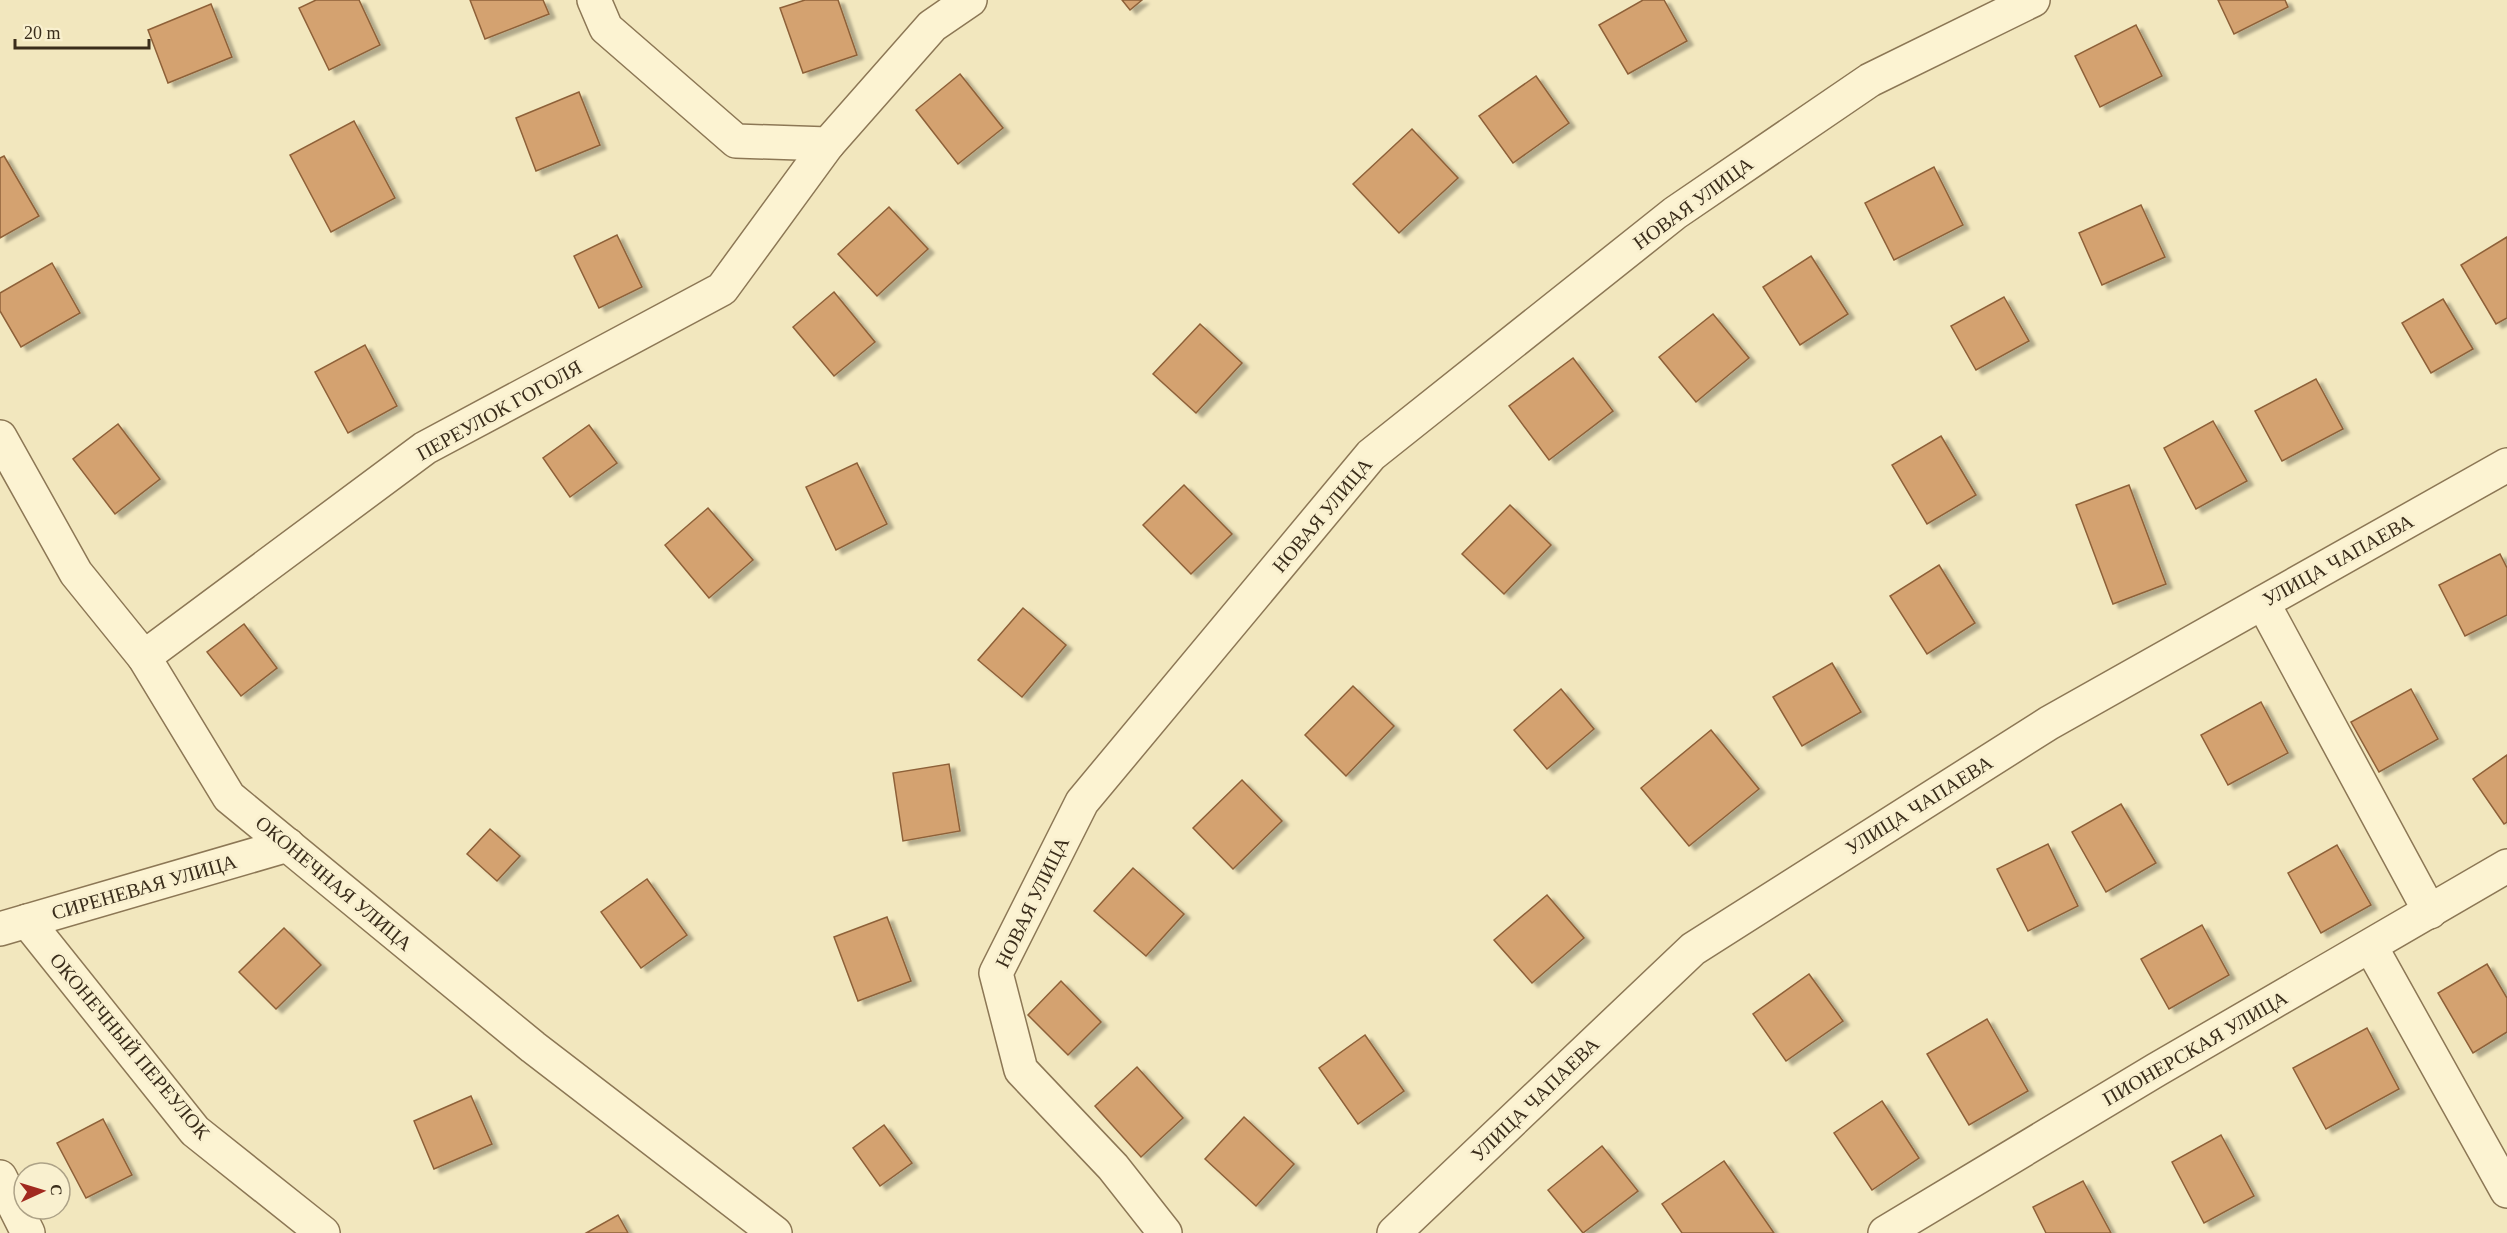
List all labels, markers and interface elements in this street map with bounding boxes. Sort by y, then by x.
scale bar [15,12,148,50]
text: 20 m [24,23,61,43]
street label: НОВАЯ УЛИЦА [1629,152,1758,255]
street label: ПЕРЕУЛОК ГОГОЛЯ [413,355,585,465]
street label: НОВАЯ УЛИЦА [1268,453,1377,577]
street label: УЛИЦА ЧАПАЕВА [2259,509,2418,611]
street label: УЛИЦА ЧАПАЕВА [1842,751,1997,860]
street label: ОКОНЕЧНАЯ УЛИЦА [251,811,417,956]
street label: НОВАЯ УЛИЦА [991,833,1074,971]
street label: СИРЕНЕВАЯ УЛИЦА [49,850,240,925]
street label: ОКОНЕЧНЫЙ ПЕРЕУЛОК [46,949,215,1144]
street label: ПИОНЕРСКАЯ УЛИЦА [2099,986,2292,1111]
street label: УЛИЦА ЧАПАЕВА [1467,1032,1604,1166]
north arrow [12,1161,72,1221]
text: С [48,1184,65,1196]

